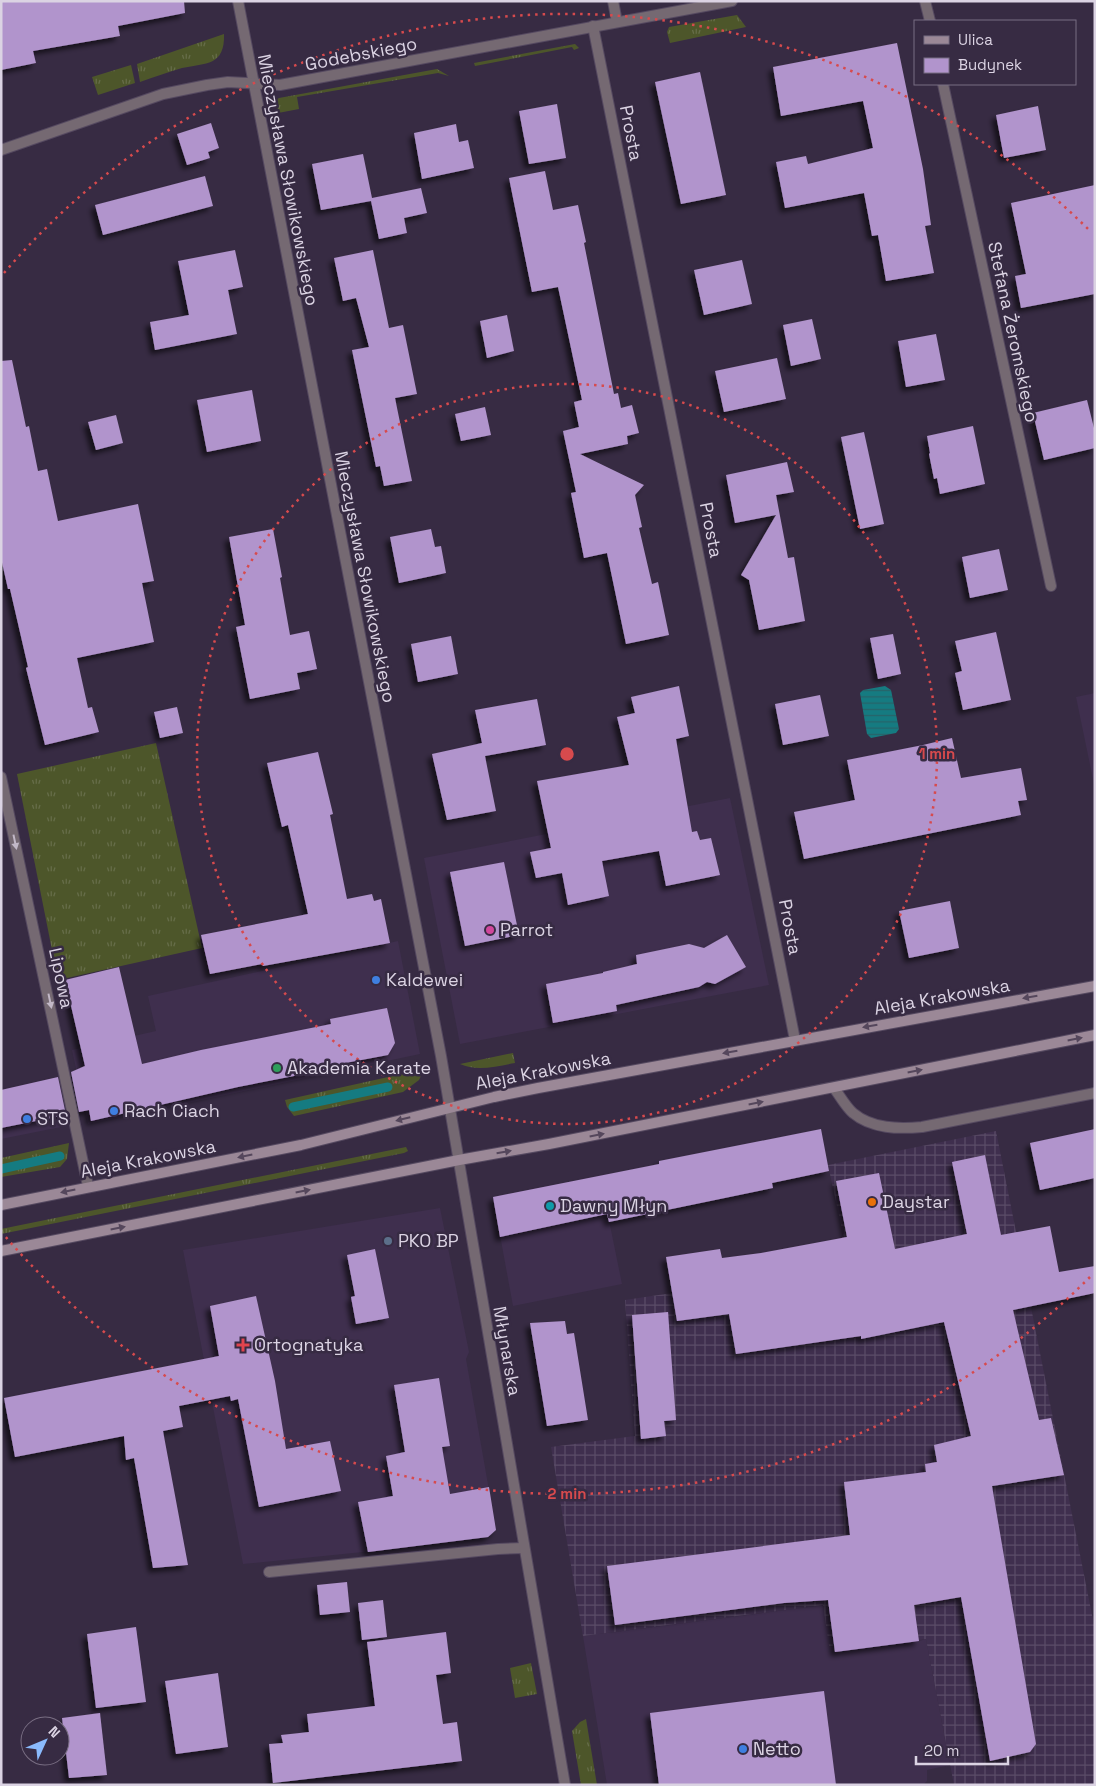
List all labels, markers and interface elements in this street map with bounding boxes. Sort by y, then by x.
legend [914,20,1076,85]
text: Ulica [958,30,993,49]
street label: Godebskiego [303,31,419,76]
street label: Mieczysława Słowikowskiego [253,52,324,308]
text: Budynek [958,55,1022,74]
street label: Prosta [615,103,648,163]
street label: Stefana Żeromskiego [983,239,1044,424]
street label: Mieczysława Słowikowskiego [330,449,401,705]
street label: Prosta [695,500,728,560]
text: 1 min [919,744,955,763]
centre of rings [558,745,576,763]
one-way arrow [11,834,19,849]
street label: Prosta [774,897,807,957]
place label: Parrot [500,918,553,941]
marker: Parrot [484,924,496,936]
street label: Lipowa [44,945,79,1010]
place label: Kaldewei [386,968,463,991]
street label: Aleja Krakowska [872,973,1012,1020]
marker: Kaldewei [370,974,382,986]
one-way arrow [46,993,54,1009]
one-way arrow [1021,994,1037,1002]
one-way arrow [861,1023,877,1031]
one-way arrow [1067,1035,1083,1043]
street label: Aleja Krakowska [473,1046,613,1095]
one-way arrow [722,1048,738,1056]
place label: Akademia Karate [287,1056,431,1079]
marker: Akademia Karate [271,1062,283,1074]
one-way arrow [908,1067,924,1075]
place label: Rach Ciach [124,1099,220,1122]
one-way arrow [748,1099,764,1107]
marker: Rach Ciach [108,1105,120,1117]
place label: STS [37,1107,69,1130]
marker: STS [21,1113,33,1125]
one-way arrow [395,1115,410,1123]
one-way arrow [589,1131,604,1139]
street label: Aleja Krakowska [78,1134,218,1183]
one-way arrow [496,1148,512,1156]
one-way arrow [236,1153,252,1161]
one-way arrow [59,1187,75,1195]
one-way arrow [295,1187,310,1195]
place label: Daystar [882,1190,950,1213]
place label: Dawny Młyn [560,1194,667,1217]
marker: Daystar [866,1196,878,1208]
marker: Dawny Młyn [544,1200,556,1212]
one-way arrow [110,1223,126,1231]
place label: PKO BP [398,1229,459,1252]
marker: PKO BP [382,1235,394,1247]
street label: Młynarska [488,1304,527,1397]
place label: Ortognatyka [254,1333,363,1356]
marker: Ortognatyka [236,1338,250,1352]
text: 2 min [548,1484,586,1503]
north arrow [20,1716,70,1766]
text: N [45,1722,64,1742]
scale bar [916,1734,1008,1766]
place label: Netto [753,1737,801,1760]
text: 20 m [924,1741,959,1760]
marker: Netto [737,1743,749,1755]

